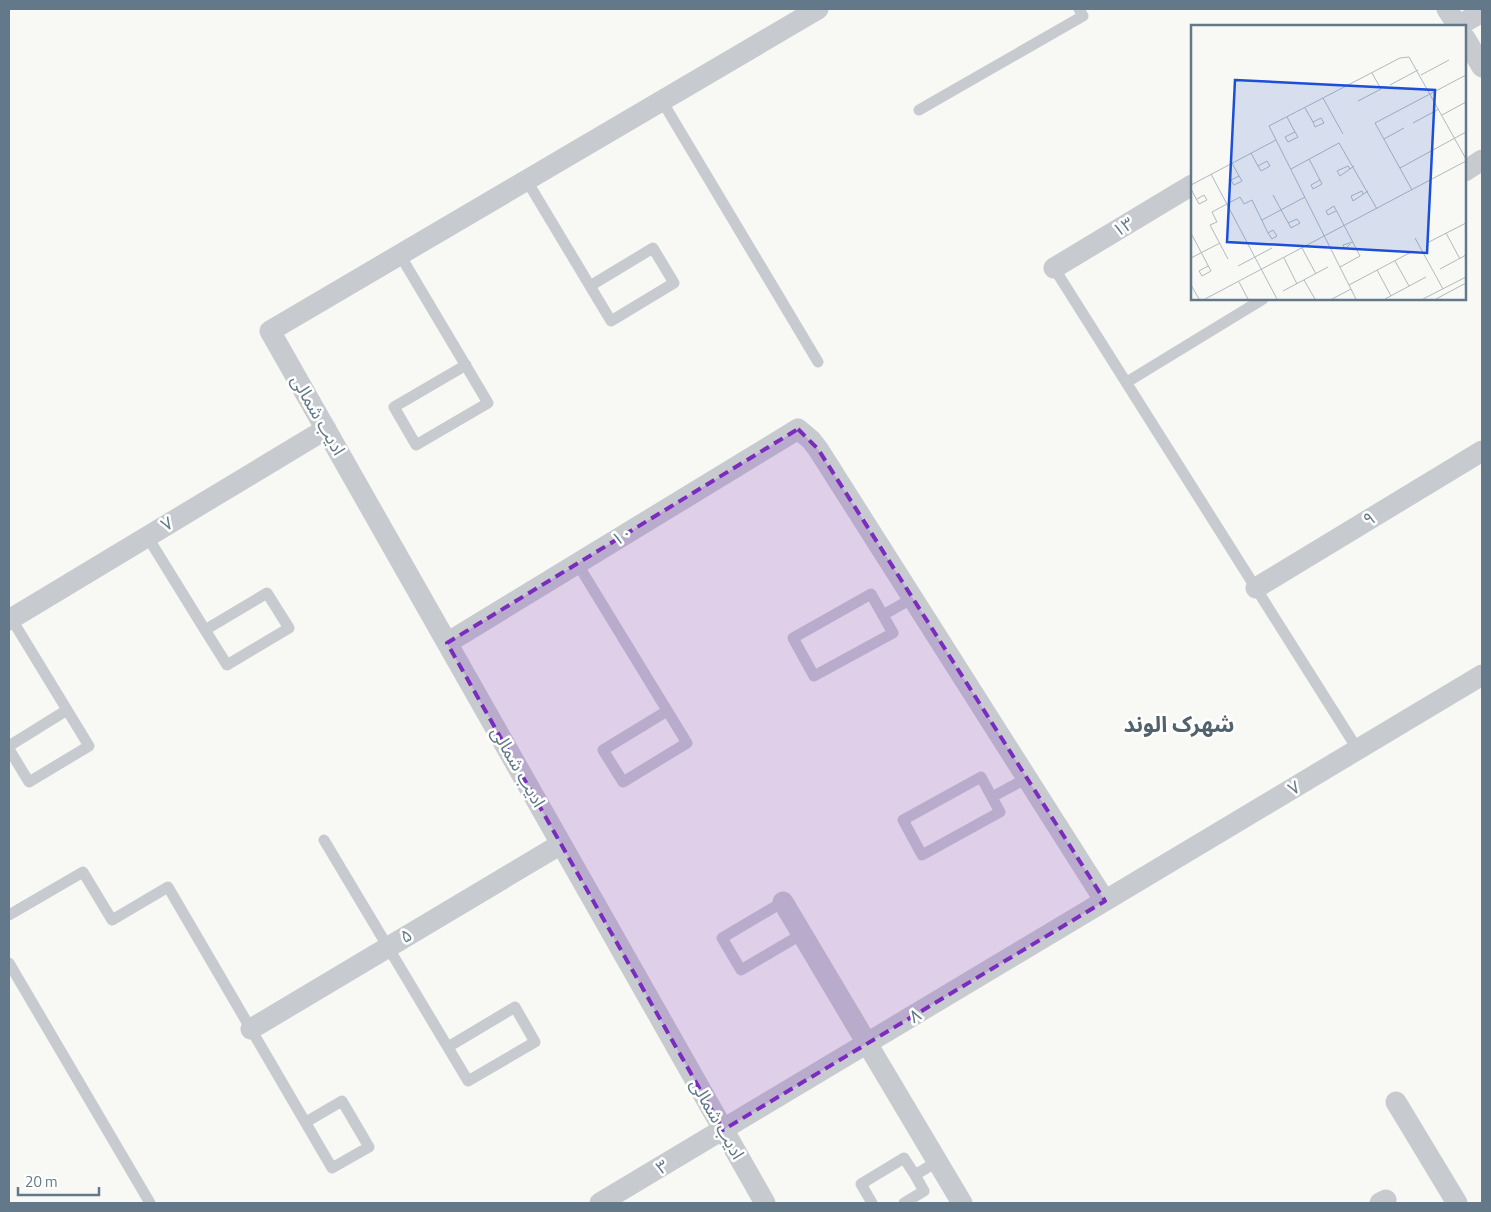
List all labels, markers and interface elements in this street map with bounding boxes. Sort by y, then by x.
inset map [1191,25,1466,300]
street label: ۱۳ [1107,210,1139,243]
street label: ادیب شمالی [284,369,353,460]
street label: ۹ [1357,504,1380,533]
street label: ۷ [155,509,178,538]
street label: ۱۰ [606,519,638,552]
district label: شهرک الوند [1124,707,1234,741]
street label: ادیب شمالی [484,721,553,812]
street label: ۷ [1282,773,1305,802]
street label: ۵ [394,921,417,950]
street label: ۸ [903,1001,926,1030]
street label: ادیب شمالی [683,1073,752,1164]
street label: ۳ [650,1152,673,1181]
scale bar [18,1164,99,1196]
text: 20 m [25,1170,58,1193]

